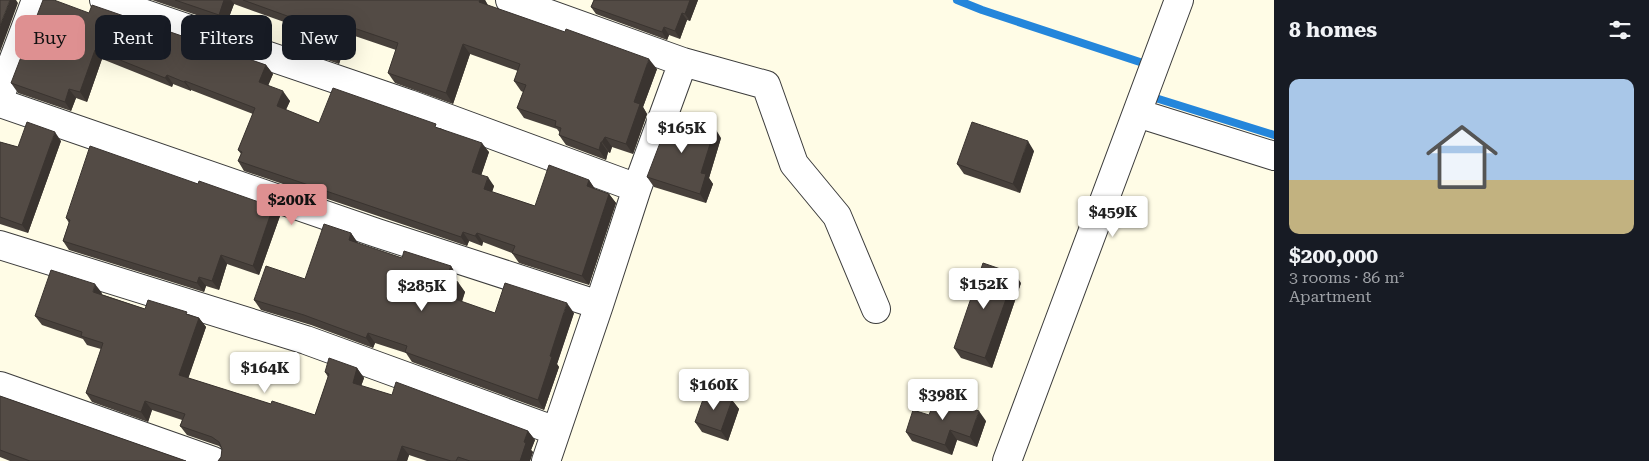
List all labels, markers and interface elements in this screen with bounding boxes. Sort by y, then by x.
chip: Buy [15,15,85,60]
chip: Rent [95,15,171,60]
chip: Filters [181,15,272,60]
chip: New [282,15,356,60]
icon: filters [1606,16,1634,44]
text: 8 homes [1289,18,1377,42]
pin: $165K [647,112,717,154]
icon: home [1417,112,1507,202]
text: $165K [658,118,706,137]
pin: $200K [257,184,327,226]
text: $200K [268,190,316,209]
pin: $459K [1078,196,1148,238]
text: $459K [1089,202,1137,221]
text: $200,000 [1289,244,1378,268]
pin: $152K [949,268,1019,310]
text: 3 rooms · 86 m² [1289,268,1404,287]
pin: $285K [387,270,457,312]
text: $152K [960,274,1008,293]
text: $285K [398,276,446,295]
text: Apartment [1289,287,1372,306]
pin: $164K [230,352,300,394]
text: $164K [241,358,289,377]
pin: $160K [679,368,749,411]
text: $160K [690,375,738,394]
pin: $398K [908,378,978,421]
text: $398K [919,385,967,404]

